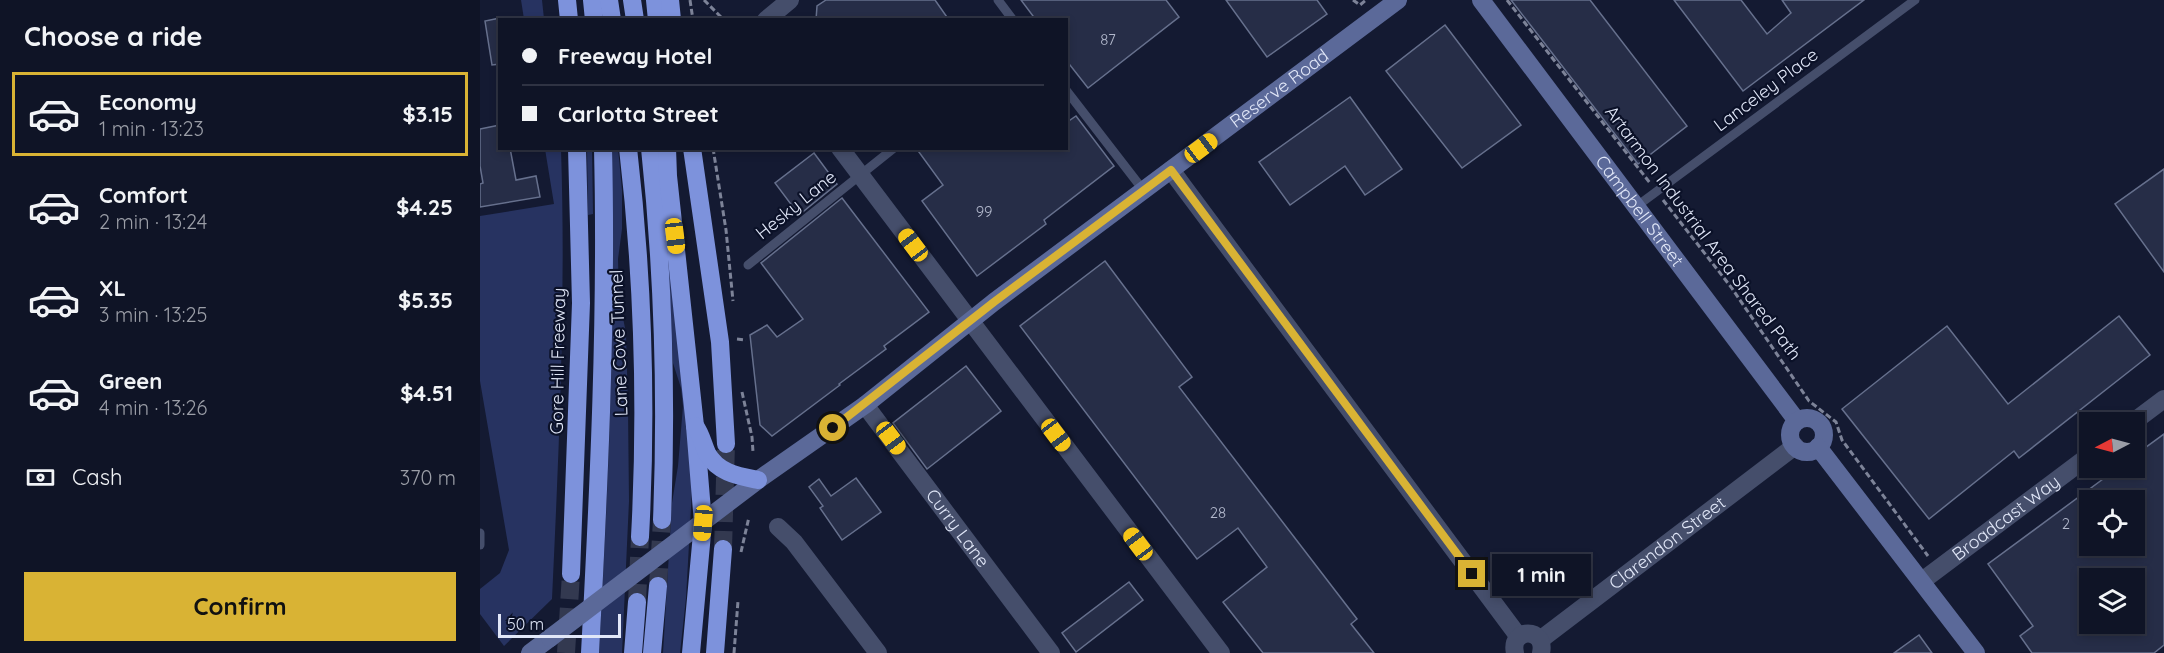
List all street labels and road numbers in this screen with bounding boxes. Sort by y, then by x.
street label: Lanceley Place [1709,43,1822,136]
street label: Reserve Road [1225,44,1333,133]
street label: Artarmon Industrial Area Shared Path [1600,101,1807,364]
street label: Campbell Street [1591,151,1689,271]
street label: Hesky Lane [751,165,841,244]
street label: Lane Cove Tunnel [604,269,633,417]
street label: Gore Hill Freeway [545,287,570,435]
street label: Broadcast Way [1947,470,2064,566]
street label: Curry Lane [921,484,995,572]
street label: Clarendon Street [1604,491,1730,594]

